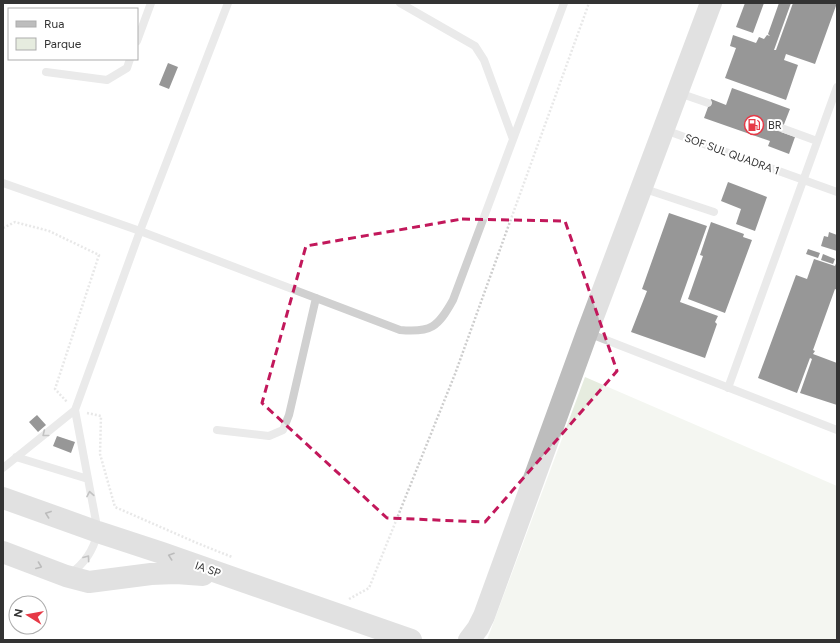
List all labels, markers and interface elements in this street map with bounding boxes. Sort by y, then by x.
legend [8,8,138,60]
text: Rua [44,17,64,31]
text: Parque [44,37,82,51]
fuel station icon: BR [743,114,765,136]
place label: BR [768,119,782,132]
street label: SOF SUL QUADRA 1 [683,131,781,178]
one-way arrow [42,430,49,437]
one-way arrow [87,491,95,497]
one-way arrow [44,511,51,519]
one-way arrow [167,552,174,560]
one-way arrow [82,555,90,562]
street label: IA SP [193,559,223,580]
one-way arrow [36,561,43,569]
north arrow [8,595,48,635]
text: N [11,608,26,619]

